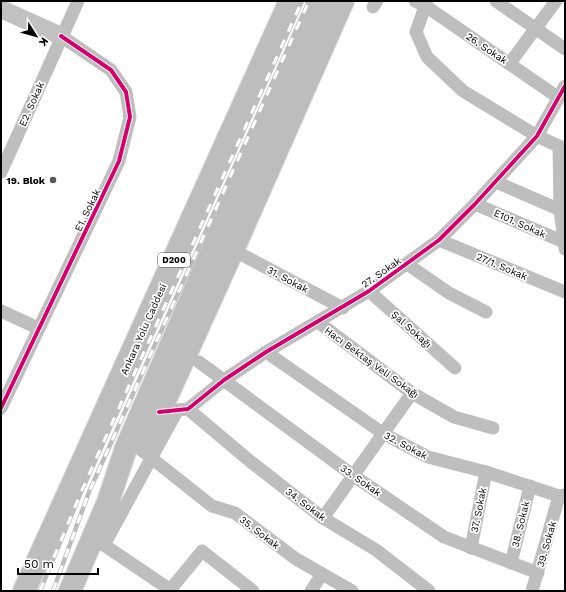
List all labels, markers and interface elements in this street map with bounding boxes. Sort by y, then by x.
north arrow [16,16,56,56]
street label: 26. Sokak [464,31,510,66]
text: K [36,35,51,49]
street label: E2. Sokak [17,80,46,128]
place label: 19. Blok [7,175,46,186]
marker: 19. Blok [48,175,58,185]
street label: E1. Sokak [72,187,103,233]
street label: E101. Sokak [492,207,548,240]
street label: 27/1. Sokak [475,251,529,282]
road number: D200 [158,253,190,267]
street label: 27. Sokak [359,255,403,290]
street label: 31. Sokak [265,264,311,295]
street label: Ankara Yolu Caddesi [118,282,169,377]
street label: Şal Sokağı [390,309,434,350]
street label: Hacı Bektaş Veli Sokağı [323,325,421,400]
street label: 32. Sokak [382,430,429,461]
street label: 33. Sokak [338,462,383,499]
street label: 34. Sokak [284,486,328,523]
street label: 37. Sokak [469,486,488,533]
street label: 38. Sokak [509,499,532,548]
street label: 35. Sokak [238,514,282,551]
street label: 39. Sokak [535,520,558,568]
scale bar [18,550,98,576]
text: 50 m [24,557,54,571]

